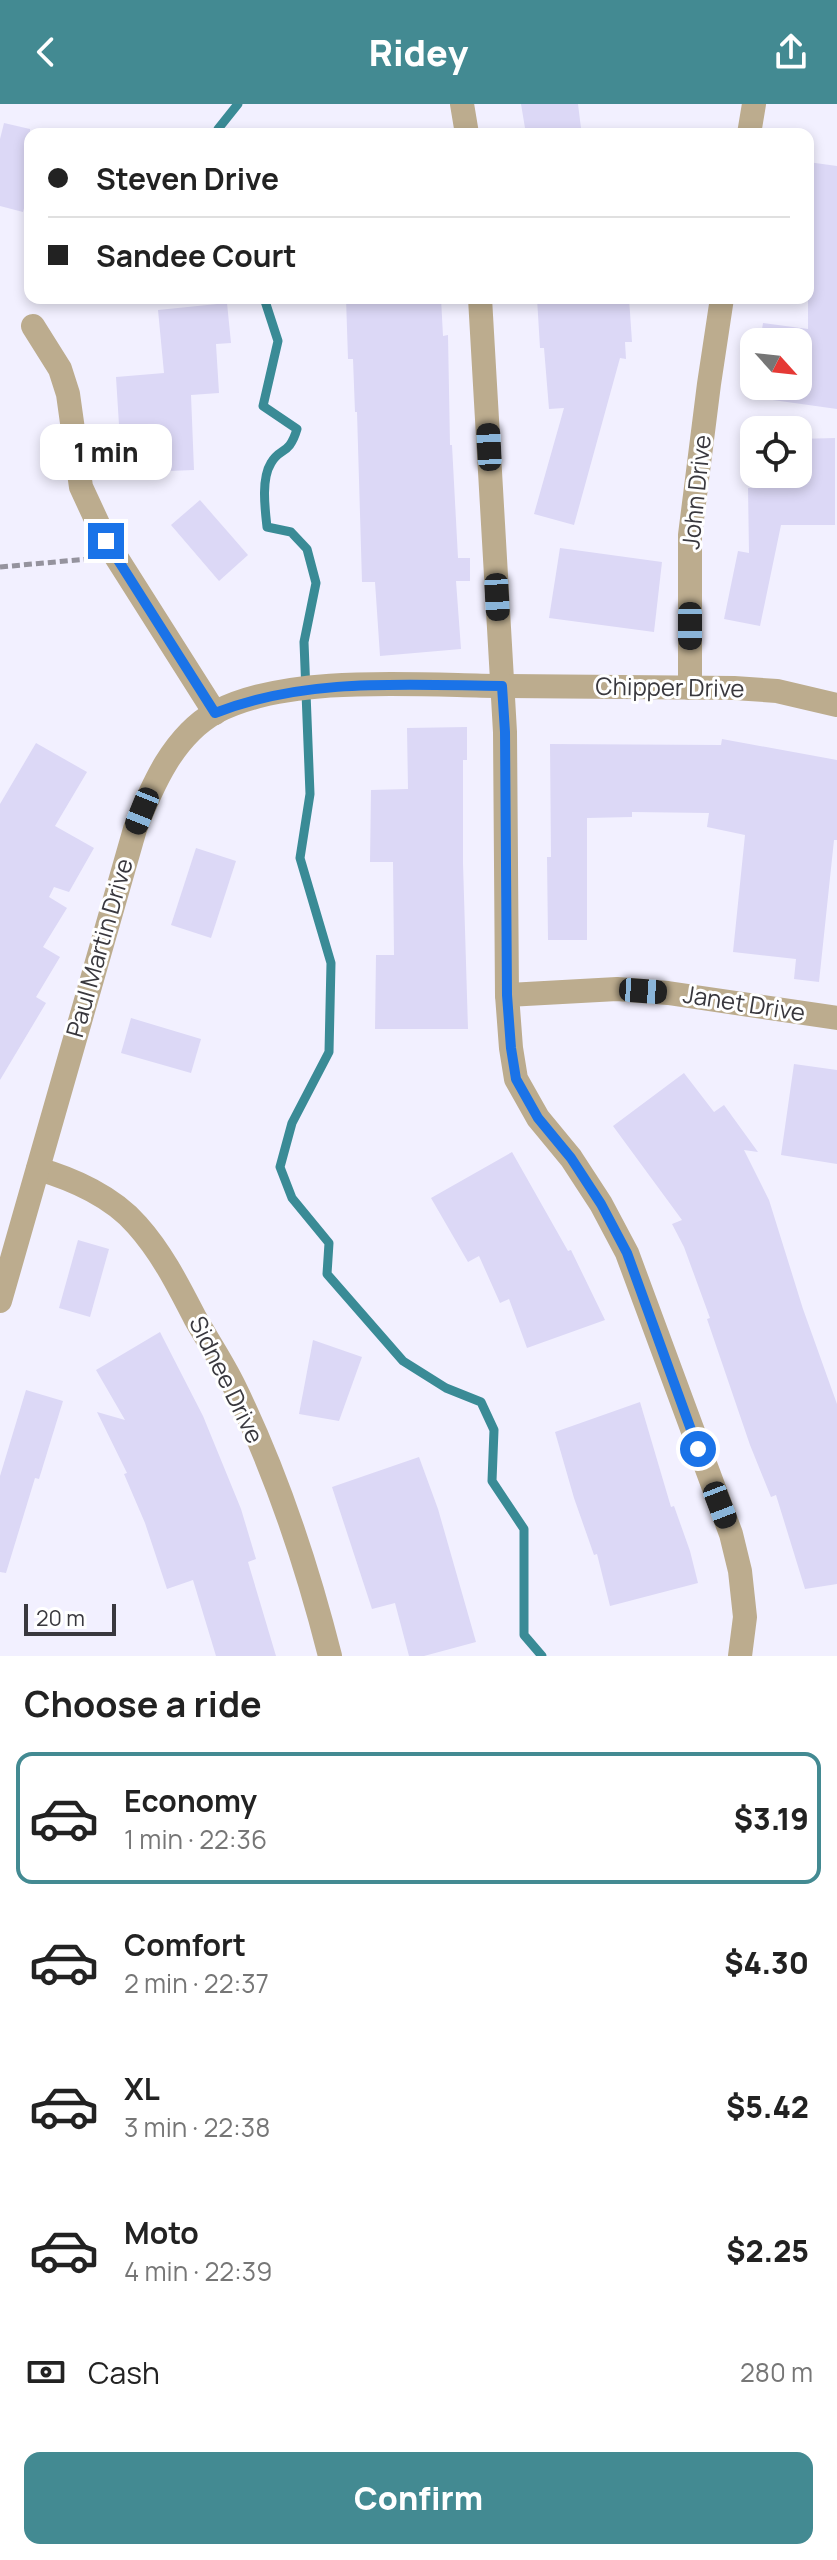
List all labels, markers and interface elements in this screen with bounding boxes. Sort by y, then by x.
text: Ridey [369,28,468,77]
icon: back [24,30,68,74]
icon: share [769,30,813,74]
text: Steven Drive [96,158,279,199]
text: Sandee Court [96,235,297,276]
north arrow [740,328,812,400]
map controls [740,328,812,488]
button: locate [740,416,812,488]
car [476,422,502,472]
callout: 1 min [40,425,172,481]
street label: John Drive [673,433,718,551]
text: 1 min [73,434,139,470]
route end [88,523,124,559]
car [484,572,510,622]
car [678,602,702,650]
street label: Chipper Drive [595,669,745,704]
car [122,784,162,838]
street label: Paul Martin Drive [57,854,140,1041]
car [618,977,668,1005]
street label: Janet Drive [681,977,808,1028]
street label: Sidnee Drive [182,1310,272,1448]
route start [680,1431,716,1467]
car [700,1478,740,1532]
scale bar [24,1600,116,1636]
text: 20 m [36,1603,85,1633]
text: Choose a ride [24,1679,262,1728]
text: Economy [124,1780,257,1821]
icon: car [28,1782,100,1854]
text: $3.19 [734,1798,809,1839]
text: 1 min · 22:36 [124,1821,267,1857]
text: Comfort [124,1924,246,1965]
icon: car [28,1926,100,1998]
text: $4.30 [724,1942,809,1983]
text: 2 min · 22:37 [124,1965,269,2001]
text: XL [124,2068,160,2109]
icon: car [28,2070,100,2142]
text: $5.42 [726,2086,809,2127]
text: 3 min · 22:38 [124,2109,270,2145]
text: Moto [124,2212,199,2253]
icon: car [28,2214,100,2286]
text: $2.25 [726,2230,809,2271]
text: 4 min · 22:39 [124,2253,272,2289]
icon: cash [24,2350,68,2394]
text: Cash [88,2352,160,2393]
text: 280 m [740,2354,813,2390]
button: Confirm [24,2452,813,2544]

